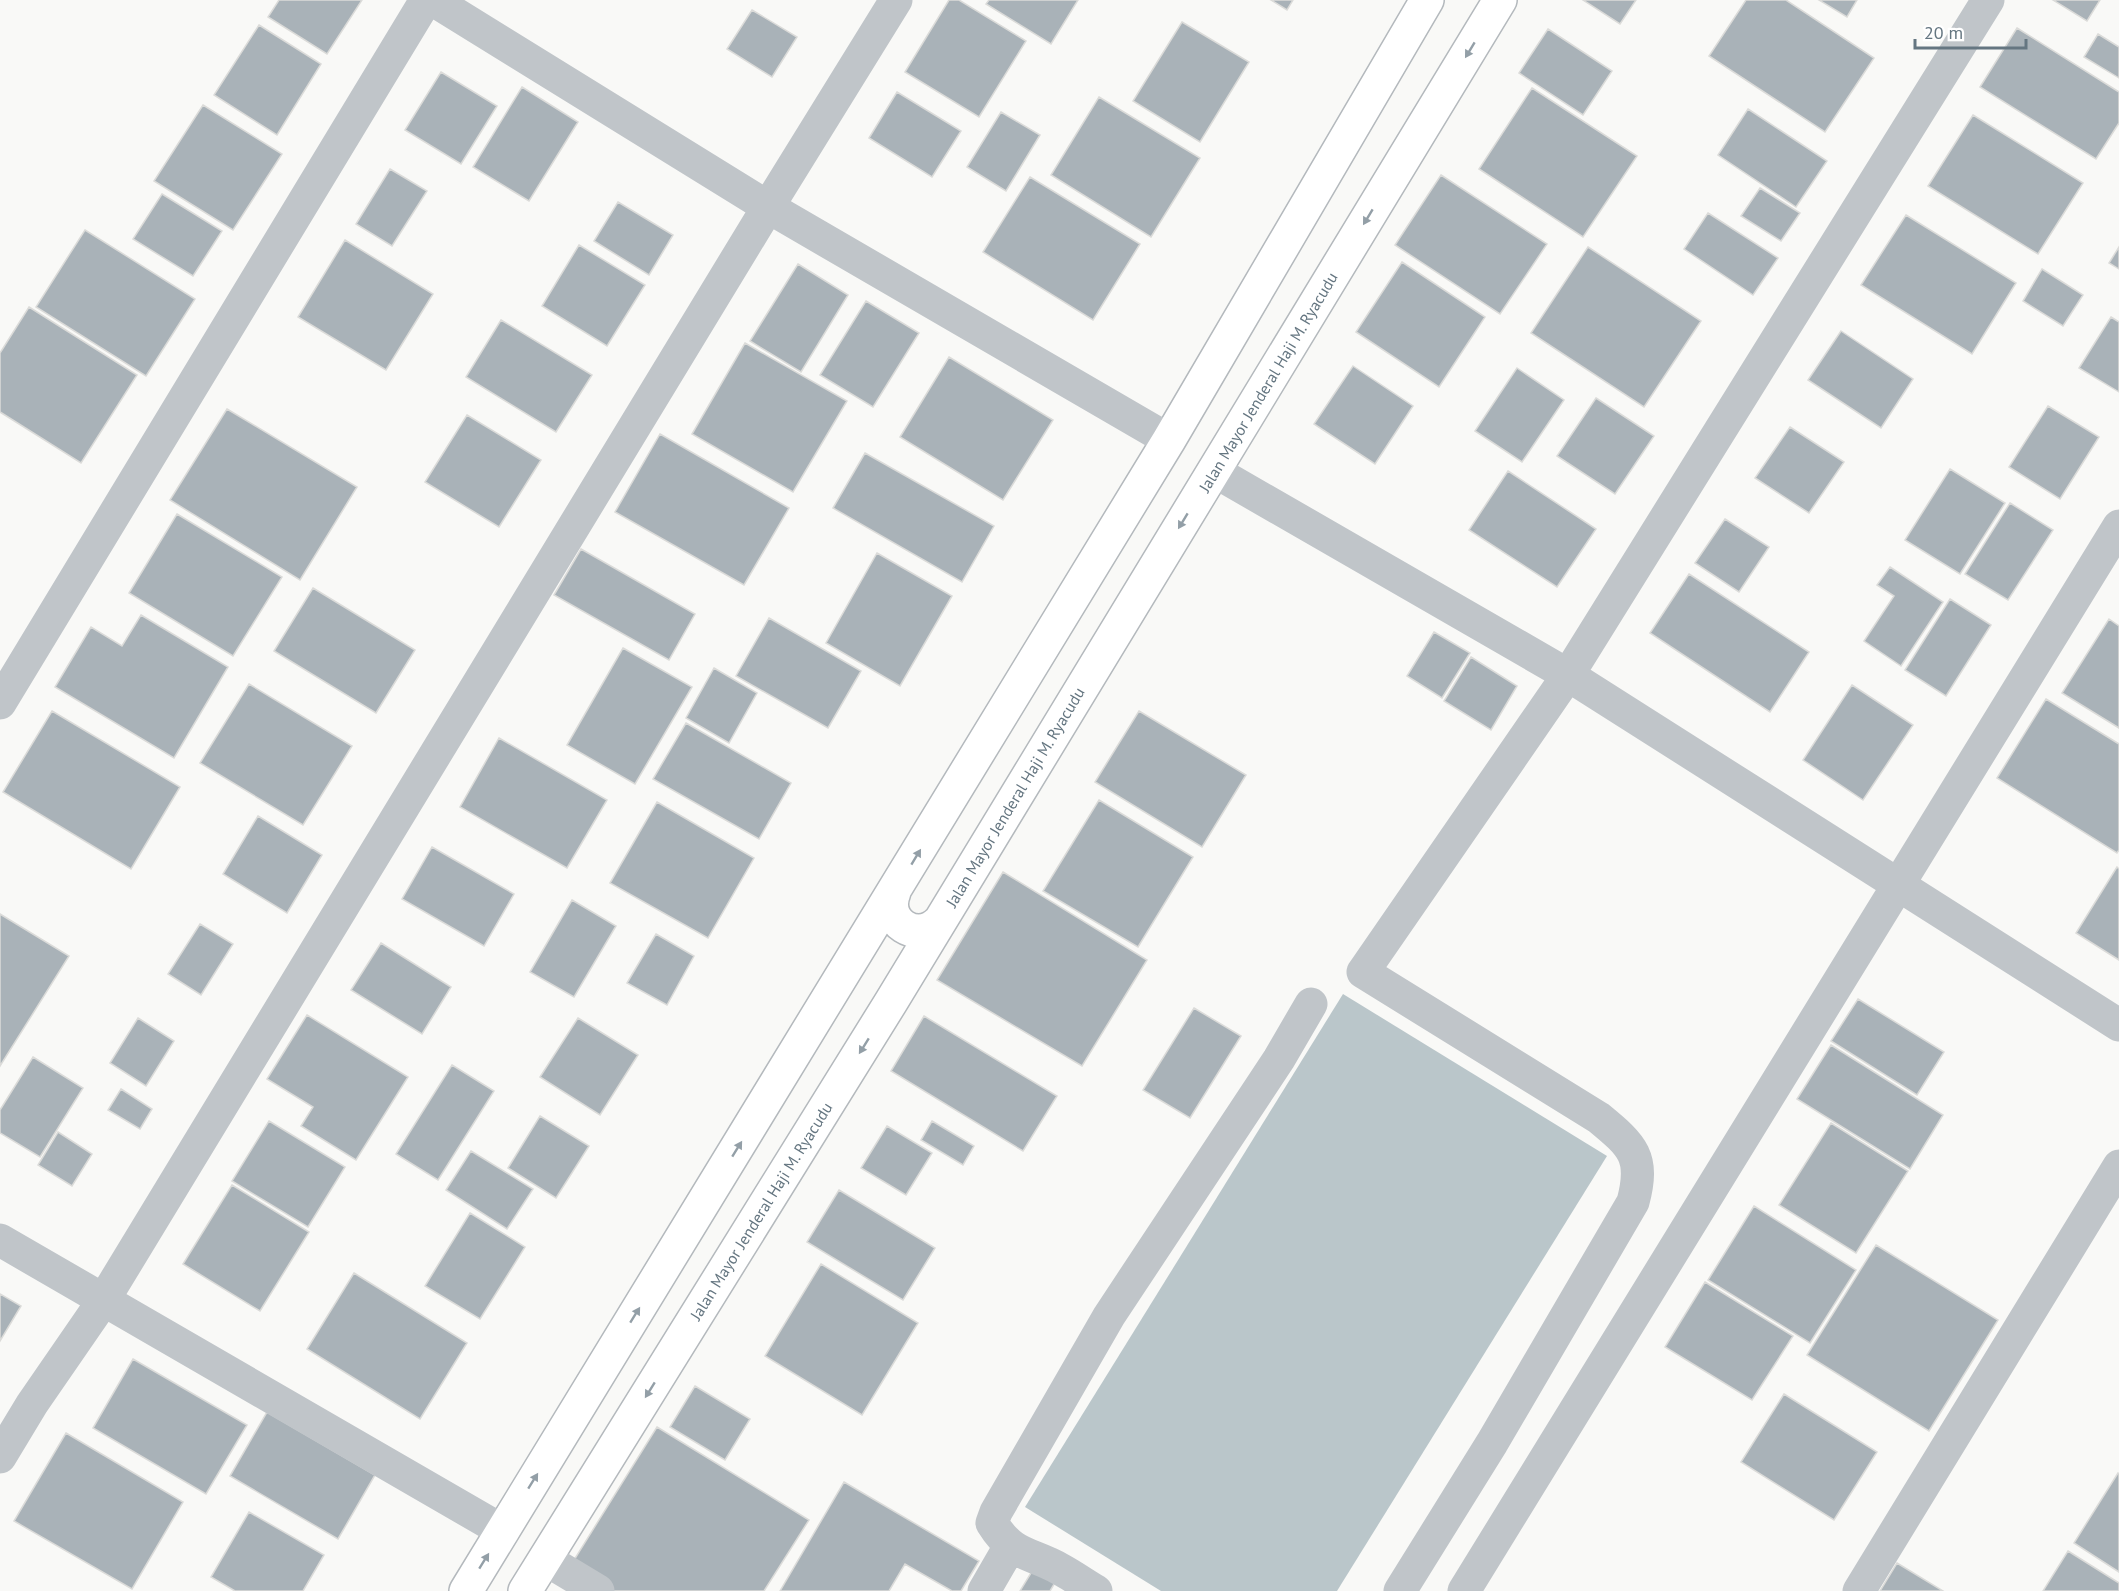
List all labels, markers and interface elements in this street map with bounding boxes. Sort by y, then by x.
scale bar [1915,12,2026,50]
text: 20 m [1924,21,1963,44]
one-way arrow [1464,42,1475,58]
one-way arrow [1363,209,1374,225]
street label: Jalan Mayor Jenderal Haji M. Ryacudu [1194,268,1342,496]
one-way arrow [1178,513,1189,529]
street label: Jalan Mayor Jenderal Haji M. Ryacudu [941,683,1089,911]
one-way arrow [910,849,921,865]
one-way arrow [858,1038,869,1054]
street label: Jalan Mayor Jenderal Haji M. Ryacudu [685,1098,837,1324]
one-way arrow [732,1141,743,1157]
one-way arrow [630,1307,641,1323]
one-way arrow [644,1382,655,1398]
one-way arrow [528,1473,539,1489]
one-way arrow [479,1553,490,1569]

